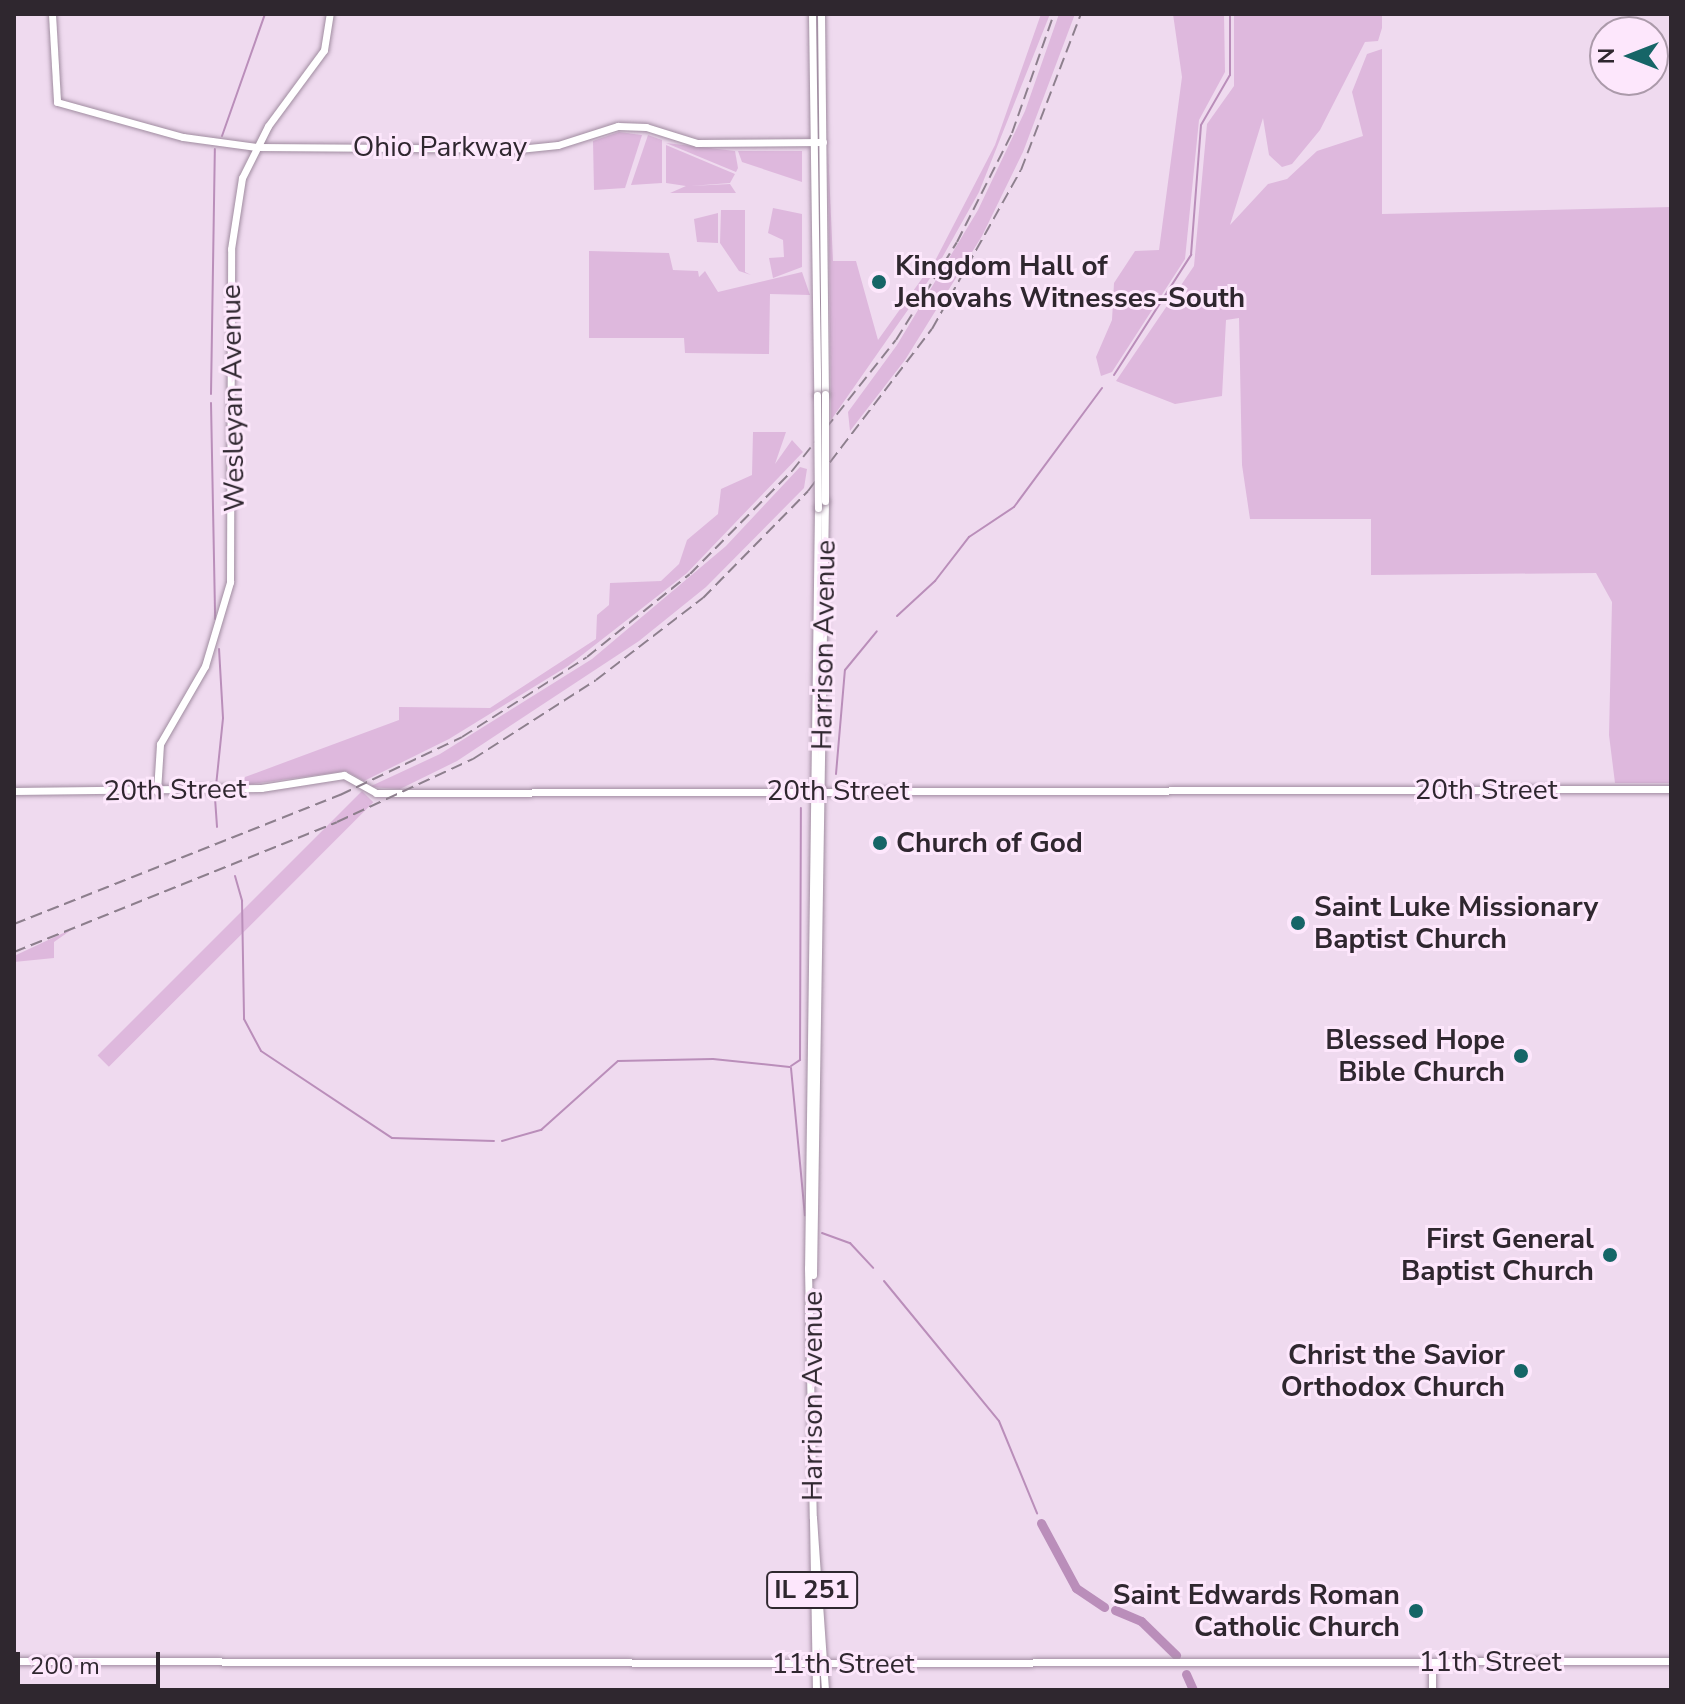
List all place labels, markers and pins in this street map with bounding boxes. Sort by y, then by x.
place label: Kingdom Hall of Jehovahs Witnesses-South [895,249,1245,315]
marker: Kingdom Hall of Jehovahs Witnesses-South [870,273,888,291]
place label: Church of God [896,826,1083,860]
marker: Church of God [871,834,889,852]
place label: Saint Luke Missionary Baptist Church [1314,890,1598,956]
marker: Saint Luke Missionary Baptist Church [1289,914,1307,932]
place label: Blessed Hope Bible Church [1325,1023,1505,1089]
marker: Blessed Hope Bible Church [1512,1047,1530,1065]
place label: First General Baptist Church [1401,1222,1594,1288]
marker: First General Baptist Church [1601,1246,1619,1264]
place label: Christ the Savior Orthodox Church [1281,1338,1505,1404]
marker: Christ the Savior Orthodox Church [1512,1362,1530,1380]
place label: Saint Edwards Roman Catholic Church [1113,1578,1400,1644]
marker: Saint Edwards Roman Catholic Church [1407,1602,1425,1620]

